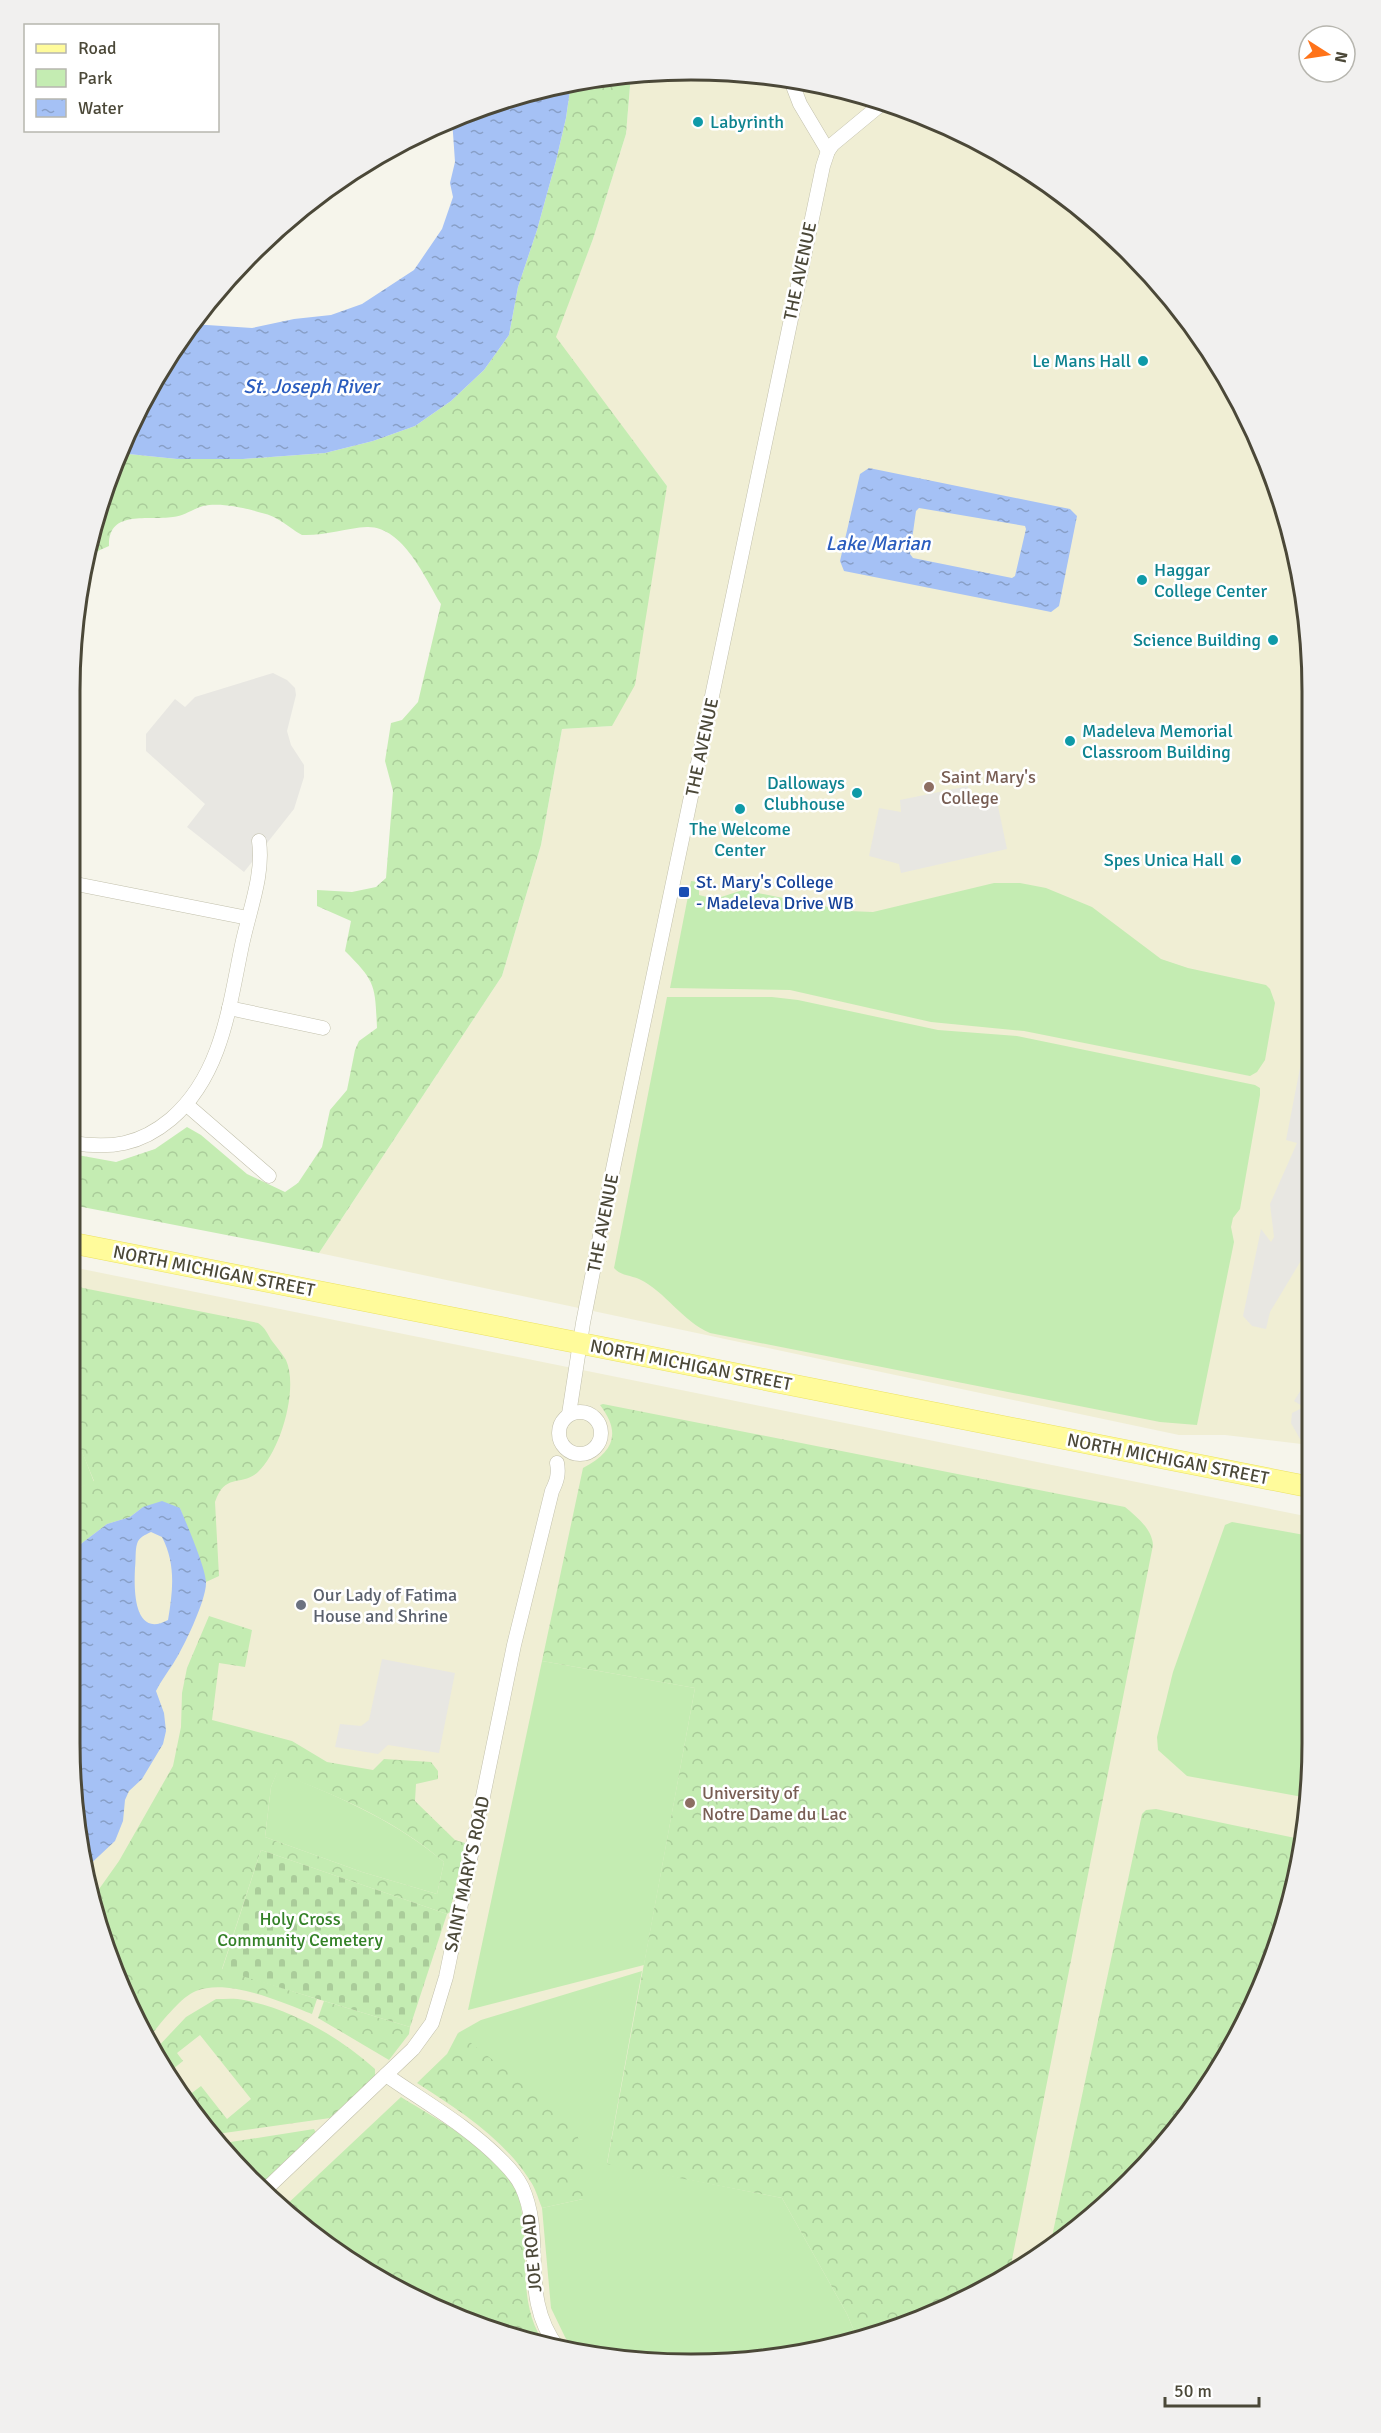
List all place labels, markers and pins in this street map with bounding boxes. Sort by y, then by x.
place label: Labyrinth [710,111,784,133]
marker: Labyrinth [691,115,705,129]
place label: Le Mans Hall [1032,350,1131,372]
marker: Le Mans Hall [1136,354,1150,368]
place label: Haggar College Center [1154,559,1267,602]
marker: Haggar College Center [1135,573,1149,587]
place label: Science Building [1133,629,1261,651]
marker: Science Building [1266,633,1280,647]
place label: Madeleva Memorial Classroom Building [1082,720,1233,763]
marker: Madeleva Memorial Classroom Building [1063,734,1077,748]
place label: Saint Mary's College [941,766,1036,809]
place label: Dalloways Clubhouse [764,772,845,815]
marker: Saint Mary's College [922,780,936,794]
marker: Dalloways Clubhouse [850,786,864,800]
marker: The Welcome Center [733,802,747,816]
place label: The Welcome Center [689,818,791,861]
place label: Spes Unica Hall [1104,849,1224,871]
marker: Spes Unica Hall [1229,853,1243,867]
place label: St. Mary's College - Madeleva Drive WB [696,871,854,914]
marker: St. Mary's College - Madeleva Drive WB [677,885,691,899]
place label: Our Lady of Fatima House and Shrine [313,1584,457,1627]
marker: Our Lady of Fatima House and Shrine [294,1598,308,1612]
place label: University of Notre Dame du Lac [702,1782,847,1825]
marker: University of Notre Dame du Lac [683,1796,697,1810]

